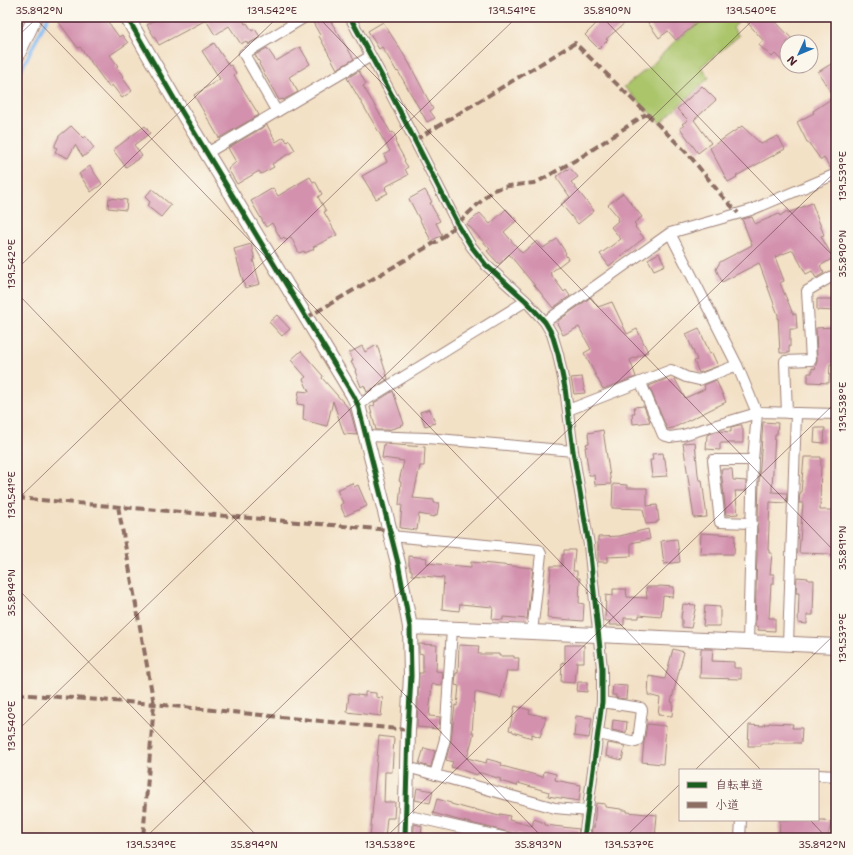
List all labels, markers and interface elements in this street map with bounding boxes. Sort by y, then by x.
text: 35.892°N [15,4,63,17]
text: 139.542°E [247,4,297,17]
text: 139.541°E [488,4,536,17]
text: 35.890°N [583,4,631,17]
text: 139.540°E [726,4,776,17]
north arrow [779,34,819,74]
text: N [784,52,801,69]
text: 139.539°E [836,151,849,201]
text: 35.890°N [836,230,849,278]
text: 139.542°E [5,239,18,289]
text: 139.538°E [836,382,849,432]
text: 139.541°E [5,471,18,519]
text: 35.891°N [836,525,849,571]
text: 35.894°N [5,569,18,617]
text: 139.537°E [836,613,849,663]
text: 139.540°E [5,701,18,751]
legend [679,769,819,821]
text: 自転車道 [715,777,763,793]
text: 小道 [715,797,739,813]
text: 139.539°E [126,838,176,851]
text: 35.894°N [230,838,278,851]
text: 139.538°E [365,838,415,851]
text: 35.893°N [514,838,562,851]
text: 139.537°E [604,838,654,851]
text: 35.892°N [798,838,846,851]

